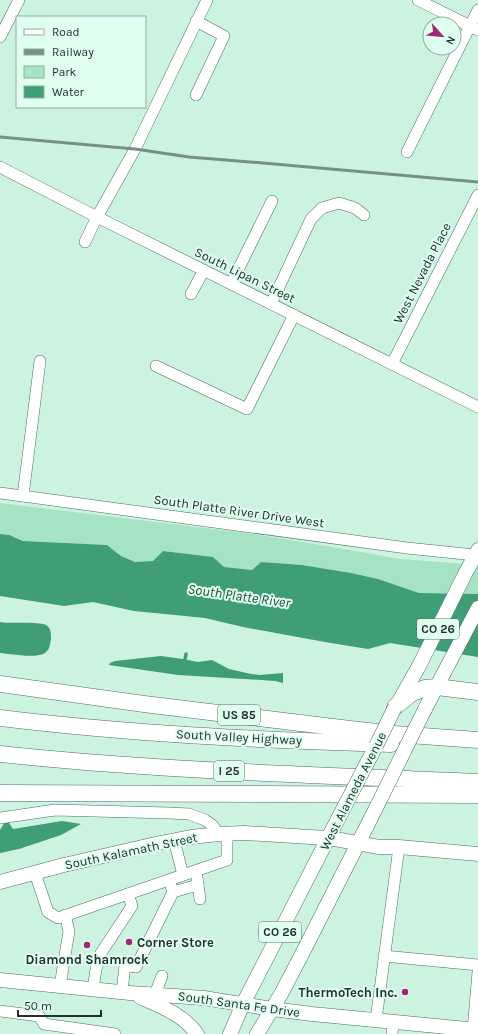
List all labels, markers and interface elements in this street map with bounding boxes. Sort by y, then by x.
legend [16,16,146,108]
north arrow [422,16,462,56]
text: Road [52,25,80,39]
text: N [443,34,458,47]
text: Railway [52,45,94,59]
text: Park [52,65,77,79]
text: Water [52,85,85,99]
street label: West Nevada Place [390,220,454,326]
street label: South Lipan Street [192,244,298,306]
street label: South Platte River Drive West [153,492,325,530]
water label: South Platte River [187,580,292,612]
road number: CO 26 [417,619,459,639]
road number: US 85 [218,705,260,725]
street label: South Valley Highway [176,726,302,748]
street label: West Alameda Avenue [317,729,389,853]
road number: I 25 [214,761,244,781]
street label: South Kalamath Street [63,830,199,872]
road number: CO 26 [259,922,301,942]
place label: Corner Store [137,935,214,950]
marker: Corner Store [124,937,134,947]
marker: Diamond Shamrock [82,940,92,950]
place label: Diamond Shamrock [25,952,149,967]
place label: ThermoTech Inc. [299,985,397,1000]
marker: ThermoTech Inc. [400,987,410,997]
street label: South Santa Fe Drive [177,988,301,1020]
scale bar [18,992,101,1018]
text: 50 m [24,999,52,1013]

